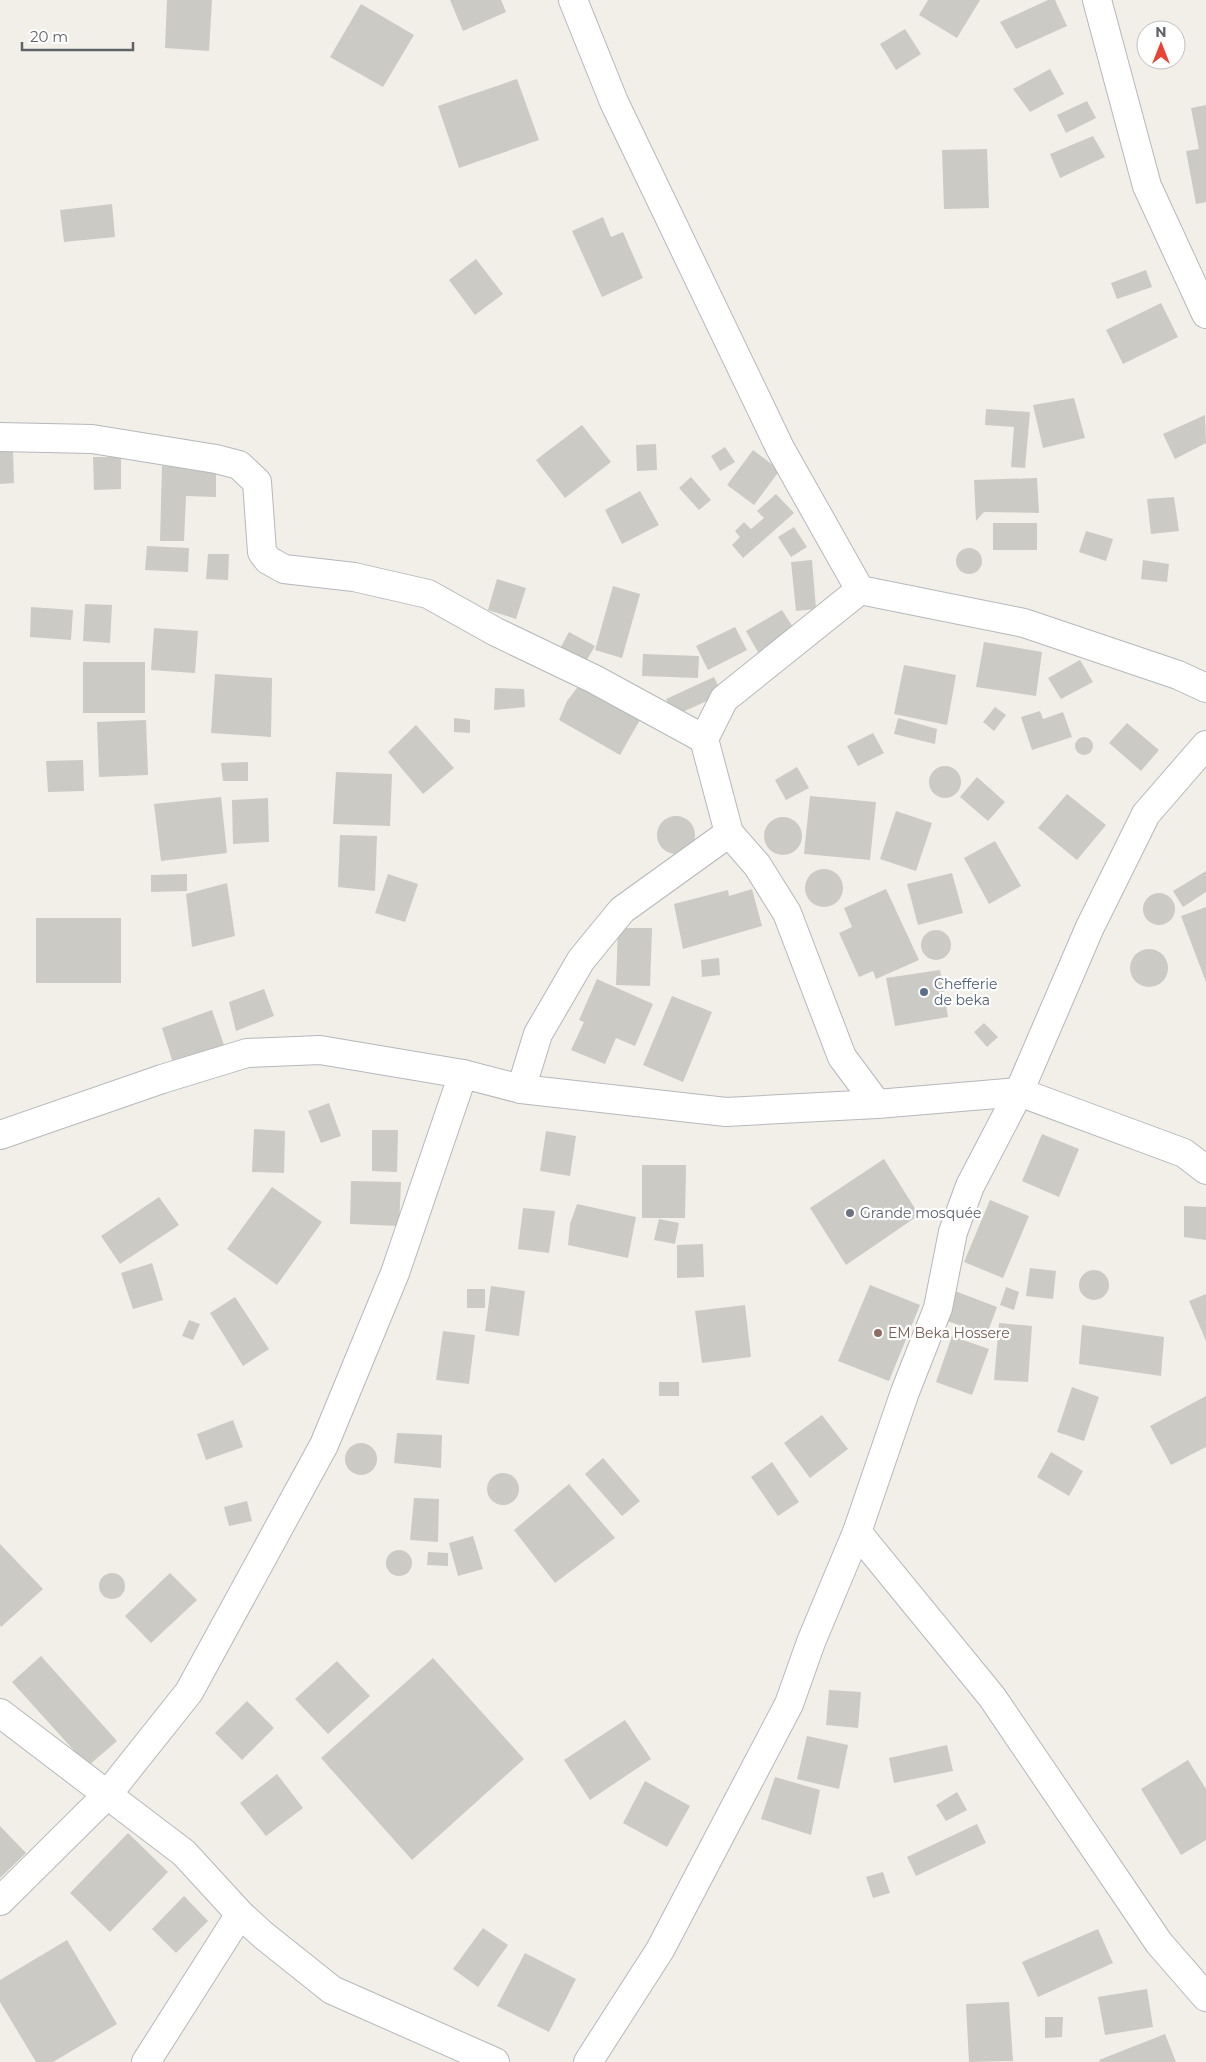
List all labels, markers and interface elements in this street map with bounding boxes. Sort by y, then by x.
scale bar [22,20,134,52]
north arrow [1136,20,1186,70]
text: N [1155,23,1167,41]
text: 20 m [30,27,68,46]
place label: Chefferie de beka [934,975,997,1009]
marker: Chefferie de beka [918,986,930,998]
place label: Grande mosquée [860,1204,981,1222]
marker: Grande mosquée [844,1207,856,1219]
place label: EM Beka Hossere [888,1324,1010,1342]
marker: EM Beka Hossere [872,1327,884,1339]

